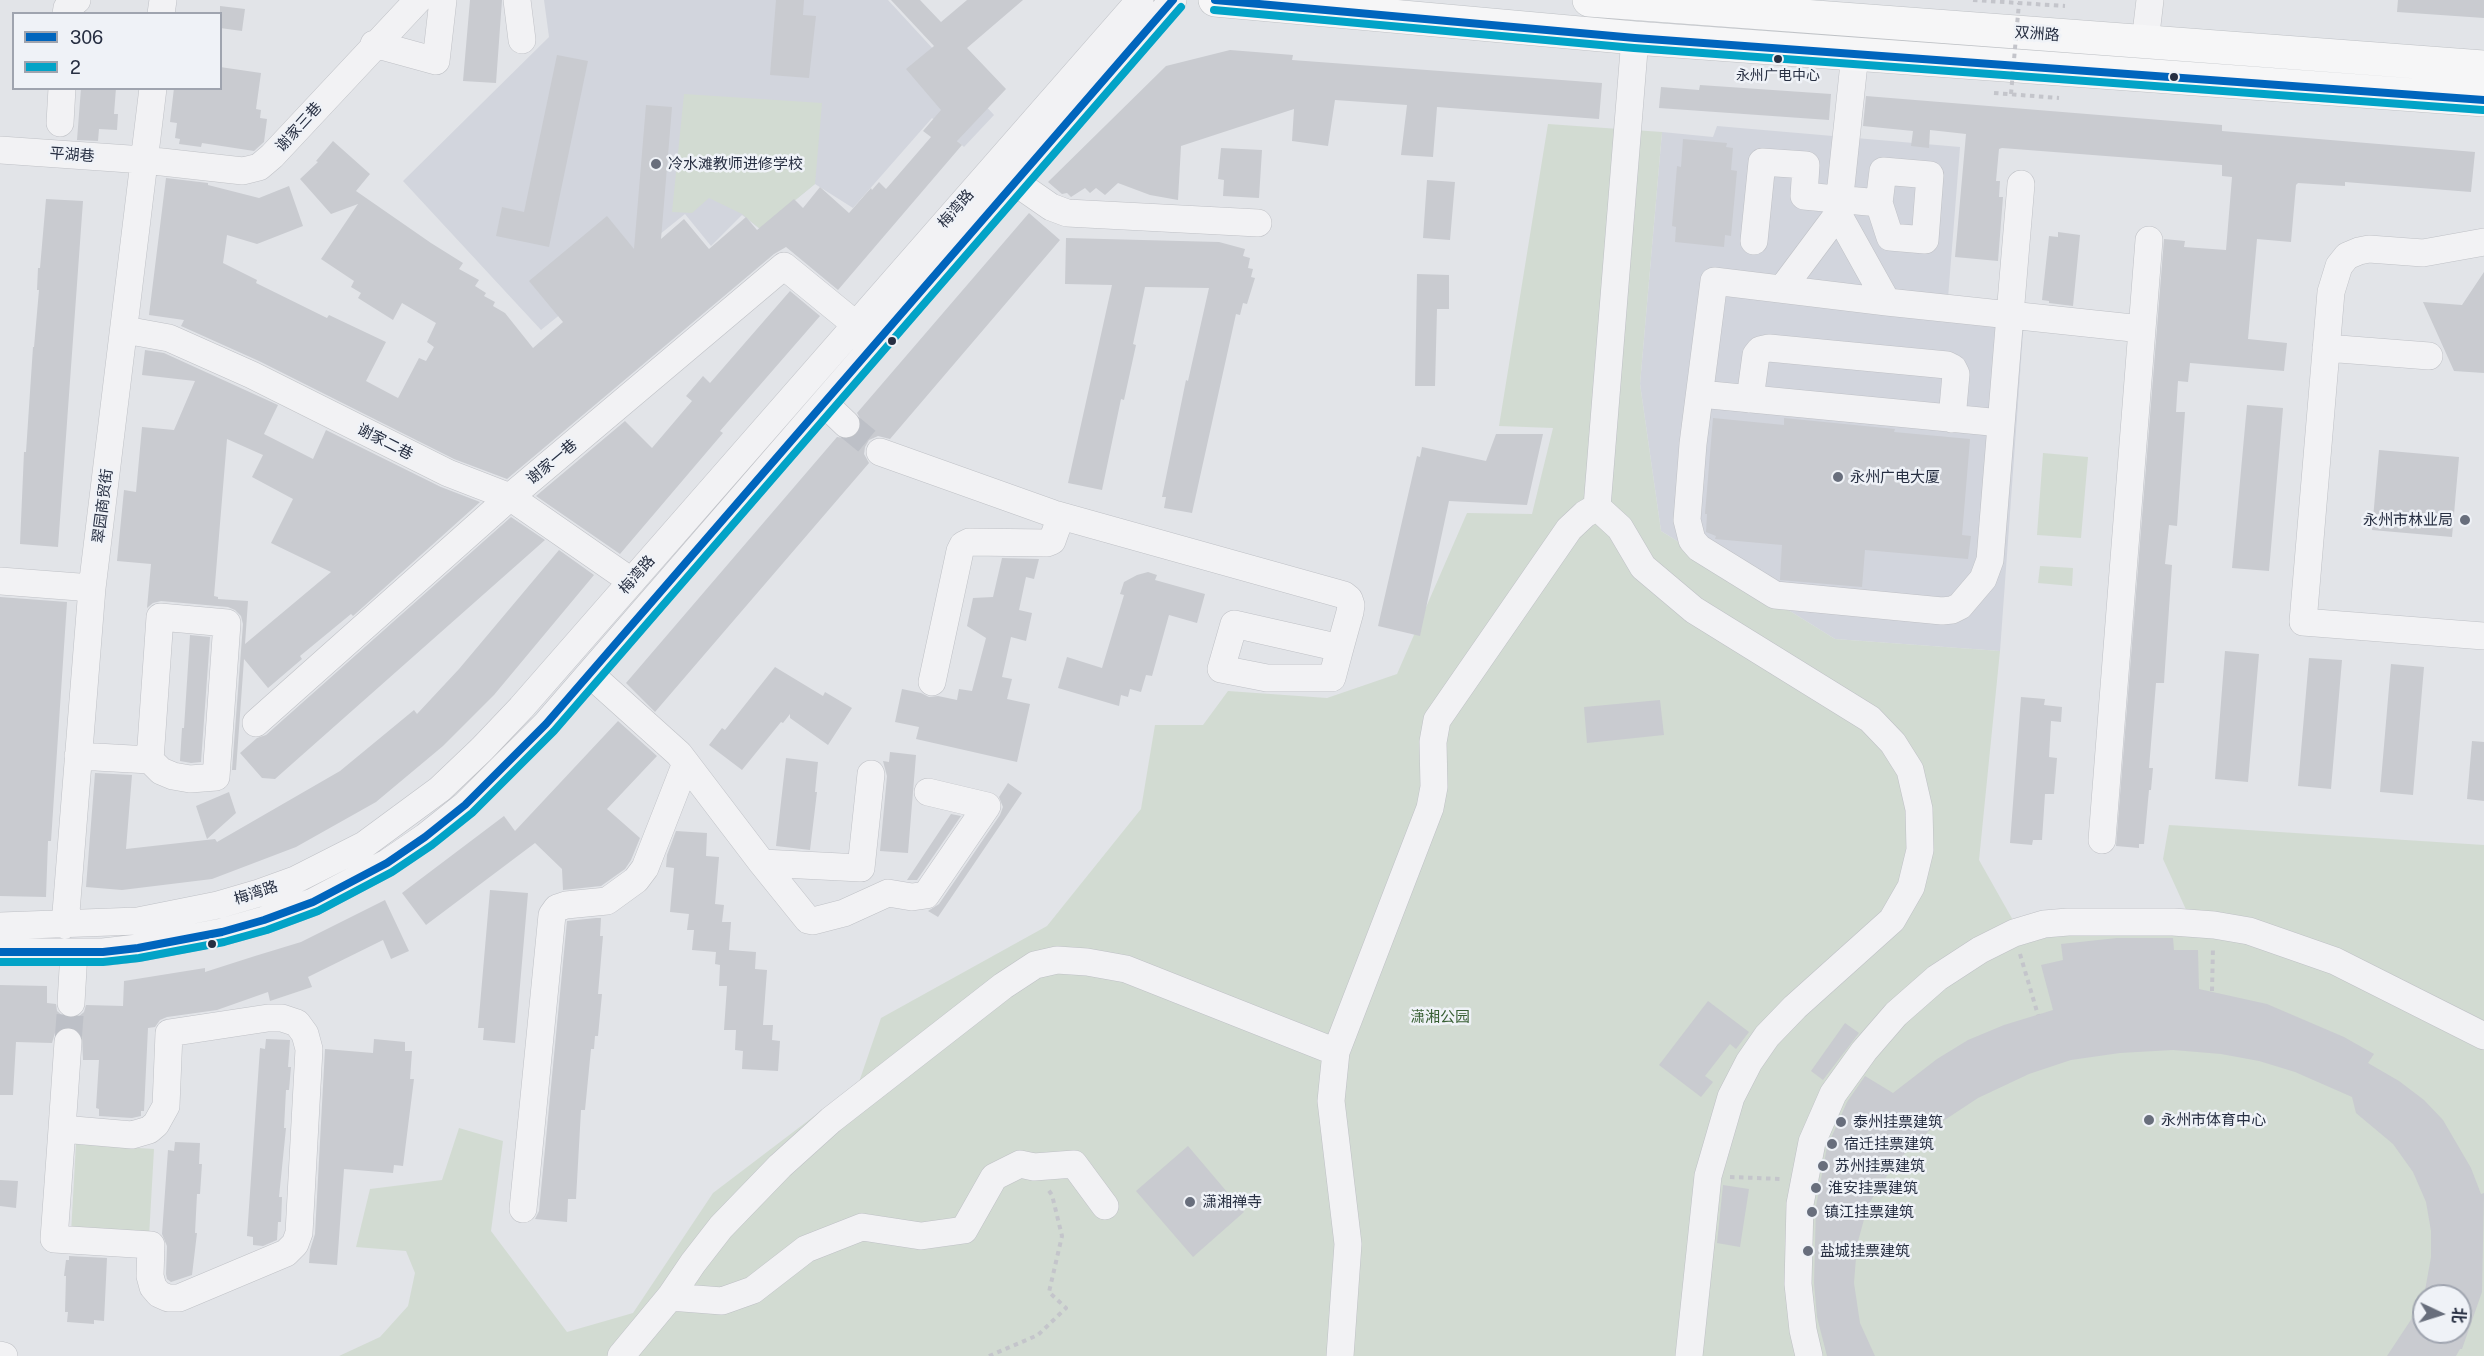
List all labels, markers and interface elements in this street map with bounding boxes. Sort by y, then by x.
legend [12,12,222,90]
street label: 双洲路 [2014,23,2060,45]
text: 306 [70,27,103,48]
marker: 永州广电中心 [1772,53,1784,65]
text: 2 [70,57,81,78]
place label: 永州广电中心 [1736,68,1820,84]
unlabelled marker [2168,71,2180,83]
street label: 谢家三巷 [272,99,326,155]
street label: 平湖巷 [49,144,95,166]
place label: 冷水滩教师进修学校 [668,155,803,173]
marker: 冷水滩教师进修学校 [649,157,663,171]
street label: 梅湾路 [934,186,978,232]
unlabelled marker [886,335,898,347]
street label: 谢家二巷 [354,420,416,464]
street label: 谢家一巷 [523,436,581,488]
street label: 翠园商贸街 [89,468,117,544]
place label: 永州广电大厦 [1850,468,1940,486]
marker: 永州广电大厦 [1831,470,1845,484]
place label: 永州市林业局 [2363,511,2453,529]
marker: 永州市林业局 [2458,513,2472,527]
street label: 梅湾路 [615,552,659,598]
street label: 梅湾路 [232,877,280,909]
unlabelled marker [206,938,218,950]
park label: 潇湘公园 [1410,1008,1470,1026]
place label: 永州市体育中心 [2161,1111,2266,1129]
place label: 泰州挂票建筑 [1853,1113,1943,1131]
marker: 永州市体育中心 [2142,1113,2156,1127]
marker: 泰州挂票建筑 [1834,1115,1848,1129]
place label: 宿迁挂票建筑 [1844,1135,1934,1153]
marker: 宿迁挂票建筑 [1825,1137,1839,1151]
place label: 苏州挂票建筑 [1835,1157,1925,1175]
marker: 苏州挂票建筑 [1816,1159,1830,1173]
place label: 淮安挂票建筑 [1828,1179,1918,1197]
marker: 淮安挂票建筑 [1809,1181,1823,1195]
place label: 潇湘禅寺 [1202,1193,1262,1211]
marker: 潇湘禅寺 [1183,1195,1197,1209]
place label: 镇江挂票建筑 [1824,1203,1914,1221]
marker: 镇江挂票建筑 [1805,1205,1819,1219]
place label: 盐城挂票建筑 [1820,1242,1910,1260]
marker: 盐城挂票建筑 [1801,1244,1815,1258]
north arrow [2412,1284,2472,1344]
text: 北 [2448,1306,2468,1324]

